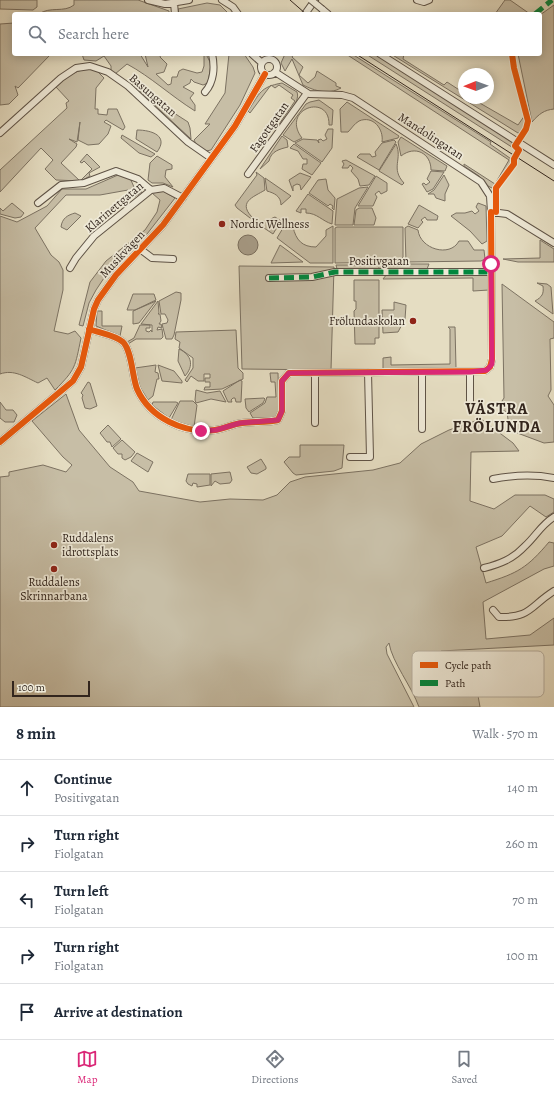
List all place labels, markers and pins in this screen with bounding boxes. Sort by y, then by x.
place label: Nordic Wellness [230,216,309,232]
marker: Nordic Wellness [217,219,227,229]
place label: Frölundaskolan [329,313,405,329]
marker: Frölundaskolan [408,316,418,326]
place label: Ruddalens idrottsplats [62,530,119,560]
marker: Ruddalens idrottsplats [49,540,59,550]
marker: Ruddalens Skrinnarbana [49,564,59,574]
place label: Ruddalens Skrinnarbana [20,574,88,604]

